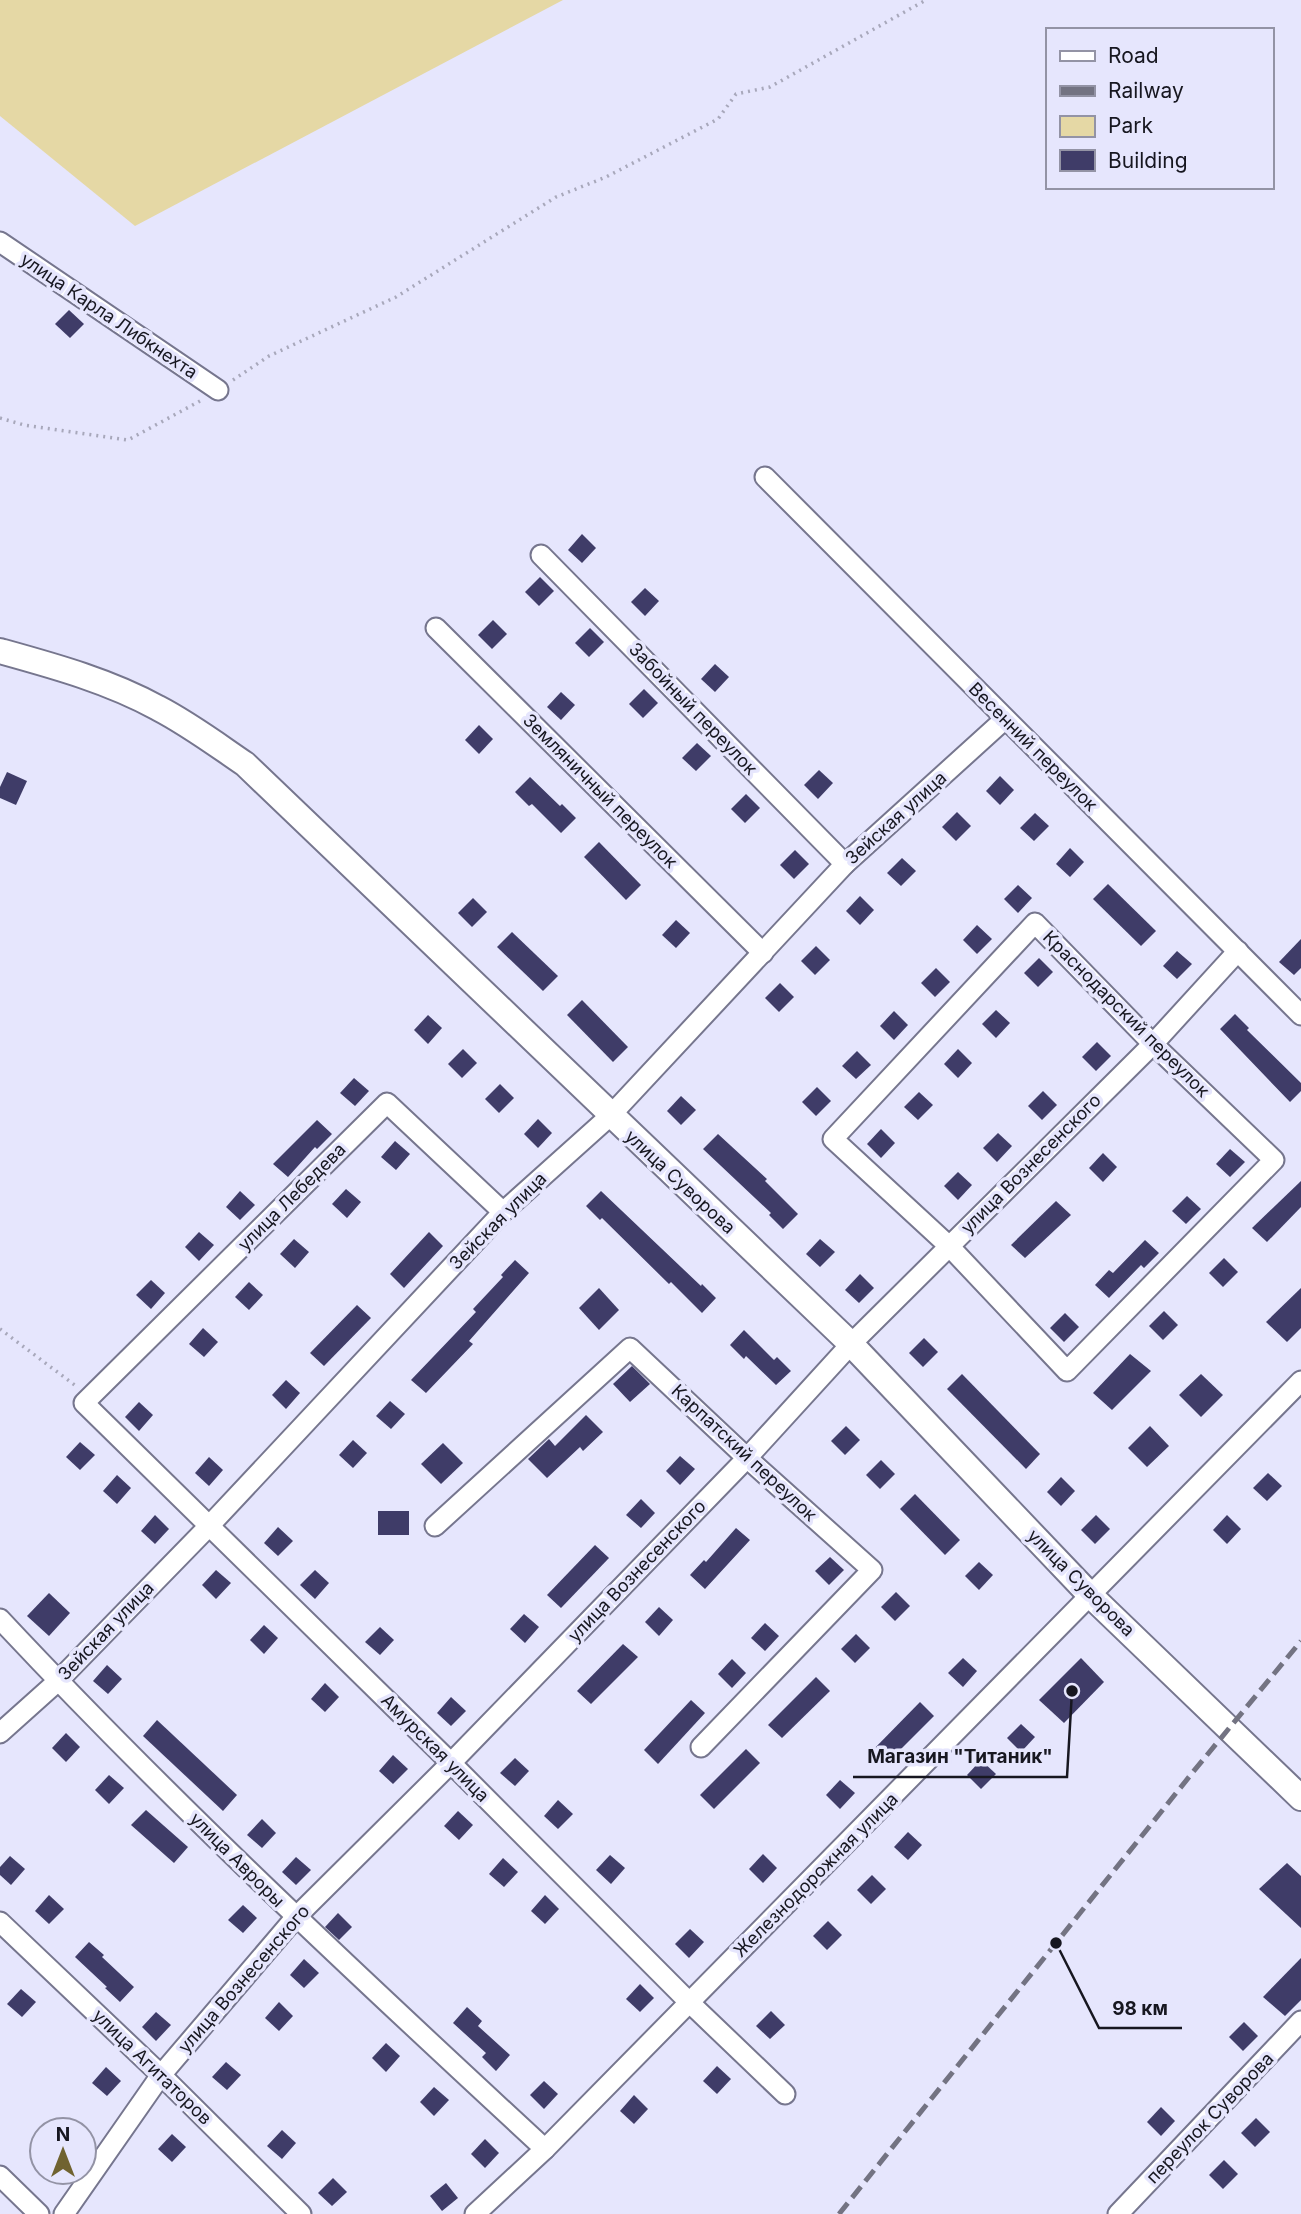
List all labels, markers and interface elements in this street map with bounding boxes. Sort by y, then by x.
legend [1046,28,1273,189]
text: Road [1108,43,1159,68]
text: Railway [1108,78,1184,103]
text: Park [1108,113,1153,138]
text: Building [1108,148,1188,173]
street label: улица Карла Либкнехта [17,248,202,383]
street label: Забойный переулок [625,638,762,779]
street label: Весенний переулок [965,678,1102,815]
street label: Земляничный переулок [519,709,682,872]
street label: Зейская улица [841,767,950,868]
street label: Краснодарский переулок [1039,926,1214,1101]
street label: улица Вознесенского [956,1089,1105,1238]
street label: улица Суворова [621,1125,740,1238]
street label: улица Лебедева [234,1139,350,1255]
street label: Зейская улица [445,1168,551,1274]
street label: Карпатский переулок [667,1380,821,1526]
street label: улица Вознесенского [563,1495,710,1646]
street label: улица Суворова [1024,1525,1139,1640]
street label: Зейская улица [53,1577,158,1684]
street label: Амурская улица [377,1689,494,1806]
callout: Магазин "Титаник" [853,1737,1067,1777]
text: Магазин "Титаник" [867,1745,1053,1768]
street label: Железнодорожная улица [729,1788,902,1961]
street label: улица Авроры [186,1808,289,1911]
street label: улица Вознесенского [174,1900,314,2057]
callout: 98 км [1099,1988,1182,2028]
text: 98 км [1112,1997,1168,2020]
street label: улица Агитаторов [89,2005,216,2129]
street label: переулок Суворова [1142,2048,1278,2187]
north arrow [28,2116,98,2186]
text: N [56,2123,70,2146]

